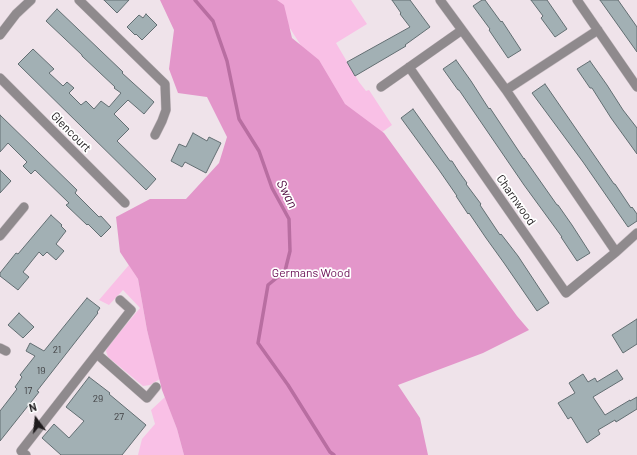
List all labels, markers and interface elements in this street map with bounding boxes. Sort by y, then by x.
street label: Glencourt [48,109,94,155]
street label: Charnwood [493,172,539,228]
water label: Swan [273,177,301,211]
park label: Germans Wood [272,266,350,280]
house number: 21 [53,344,61,356]
house number: 19 [37,365,45,377]
house number: 17 [24,385,32,397]
house number: 29 [93,393,103,405]
north arrow [16,399,56,439]
text: N [28,400,38,414]
house number: 27 [114,411,124,423]

